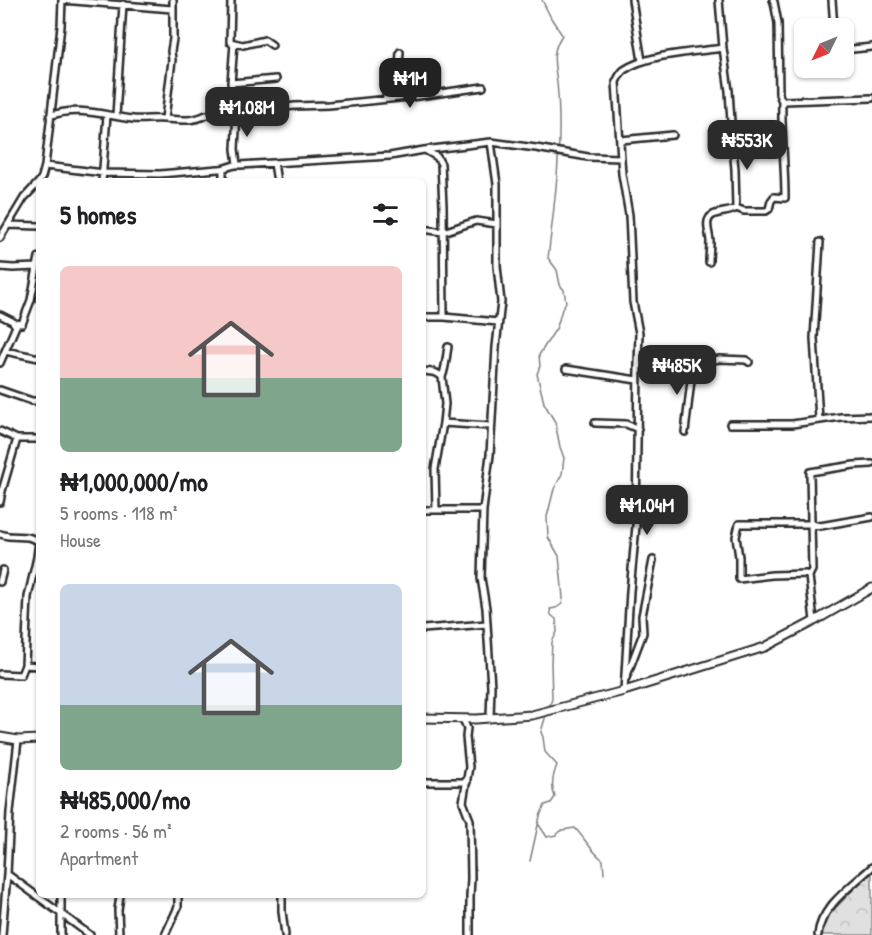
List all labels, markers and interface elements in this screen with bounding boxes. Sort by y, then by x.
north arrow [794,18,854,78]
map controls [794,18,854,78]
pin: ₦1M [381,58,439,109]
text: ₦1M [393,64,427,91]
pin: ₦1.08M [198,87,296,138]
text: ₦1.08M [219,93,275,120]
pin: ₦553K [705,120,789,171]
text: ₦553K [722,126,772,153]
text: 5 homes [60,197,136,232]
icon: filters [369,198,402,231]
icon: home [177,305,285,413]
pin: ₦485K [635,345,719,396]
text: ₦485K [652,351,702,378]
text: ₦1,000,000/mo [60,464,208,499]
pin: ₦1.04M [598,485,696,536]
text: ₦1.04M [620,491,674,518]
text: 5 rooms · 118 m² [60,499,177,526]
text: House [60,526,101,553]
icon: home [177,623,285,731]
text: ₦485,000/mo [60,782,190,817]
text: 2 rooms · 56 m² [60,817,172,844]
text: Apartment [60,844,138,871]

